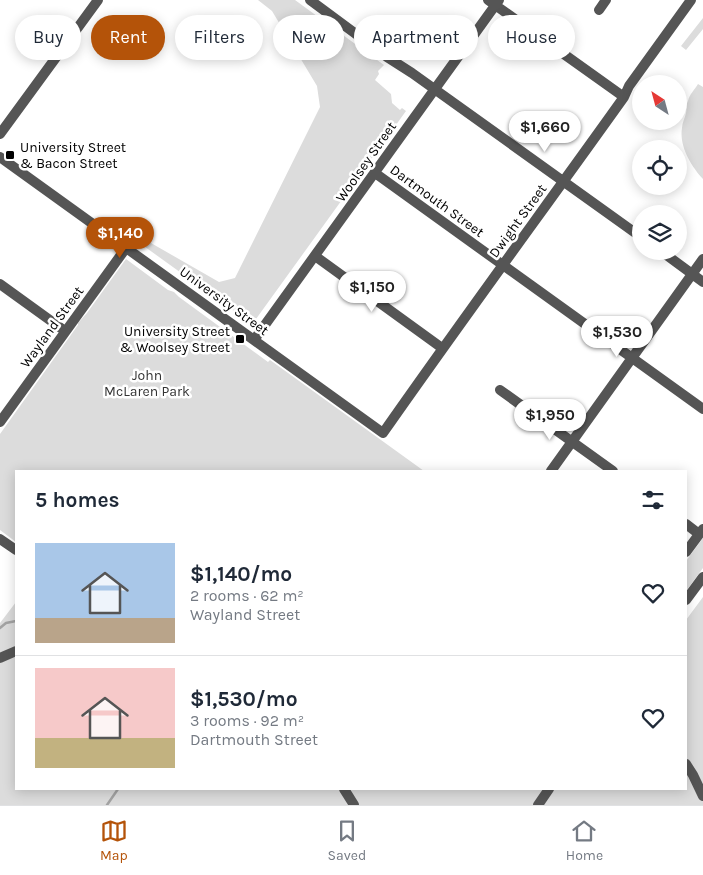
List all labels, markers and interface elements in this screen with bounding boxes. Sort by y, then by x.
chip: Buy [15,15,81,60]
chip: Rent [91,15,165,60]
chip: Filters [175,15,263,60]
chip: New [273,15,344,60]
chip: Apartment [354,15,478,60]
chip: House [488,15,575,60]
north arrow [632,75,688,130]
map controls [632,75,687,260]
pin: $1,660 [504,110,586,153]
text: $1,660 [520,117,570,136]
street label: Woolsey Street [332,119,400,205]
place label: University Street & Bacon Street [20,139,126,172]
button: locate [632,140,687,195]
marker: University Street & Bacon Street [4,149,16,161]
street label: Dartmouth Street [387,161,487,241]
street label: Dwight Street [486,181,550,261]
button: layers [632,205,687,260]
pin: $1,140 [79,216,161,259]
text: $1,140 [97,223,143,242]
street label: University Street [176,263,272,339]
pin: $1,150 [331,270,413,313]
text: $1,150 [349,277,395,296]
street label: Wayland Street [17,283,87,371]
pin: $1,530 [576,316,658,358]
text: $1,530 [592,322,642,341]
place label: University Street & Woolsey Street [120,323,230,356]
marker: University Street & Woolsey Street [234,333,246,345]
park label: John McLaren Park [104,367,190,400]
pin: $1,950 [509,398,591,441]
text: $1,950 [525,405,575,424]
icon: filters [639,486,667,514]
text: 5 homes [35,488,120,512]
text: $1,140/mo [190,562,292,586]
icon: home [75,563,135,623]
icon: heart [639,579,667,607]
text: 2 rooms · 62 m² [190,586,304,605]
text: Wayland Street [190,605,300,624]
text: $1,530/mo [190,687,298,711]
icon: home [75,688,135,748]
icon: heart [639,704,667,732]
text: 3 rooms · 92 m² [190,711,304,730]
text: Dartmouth Street [190,730,318,749]
tab: Map [100,817,128,864]
tab: Saved [327,817,366,864]
tab: Home [566,817,603,864]

